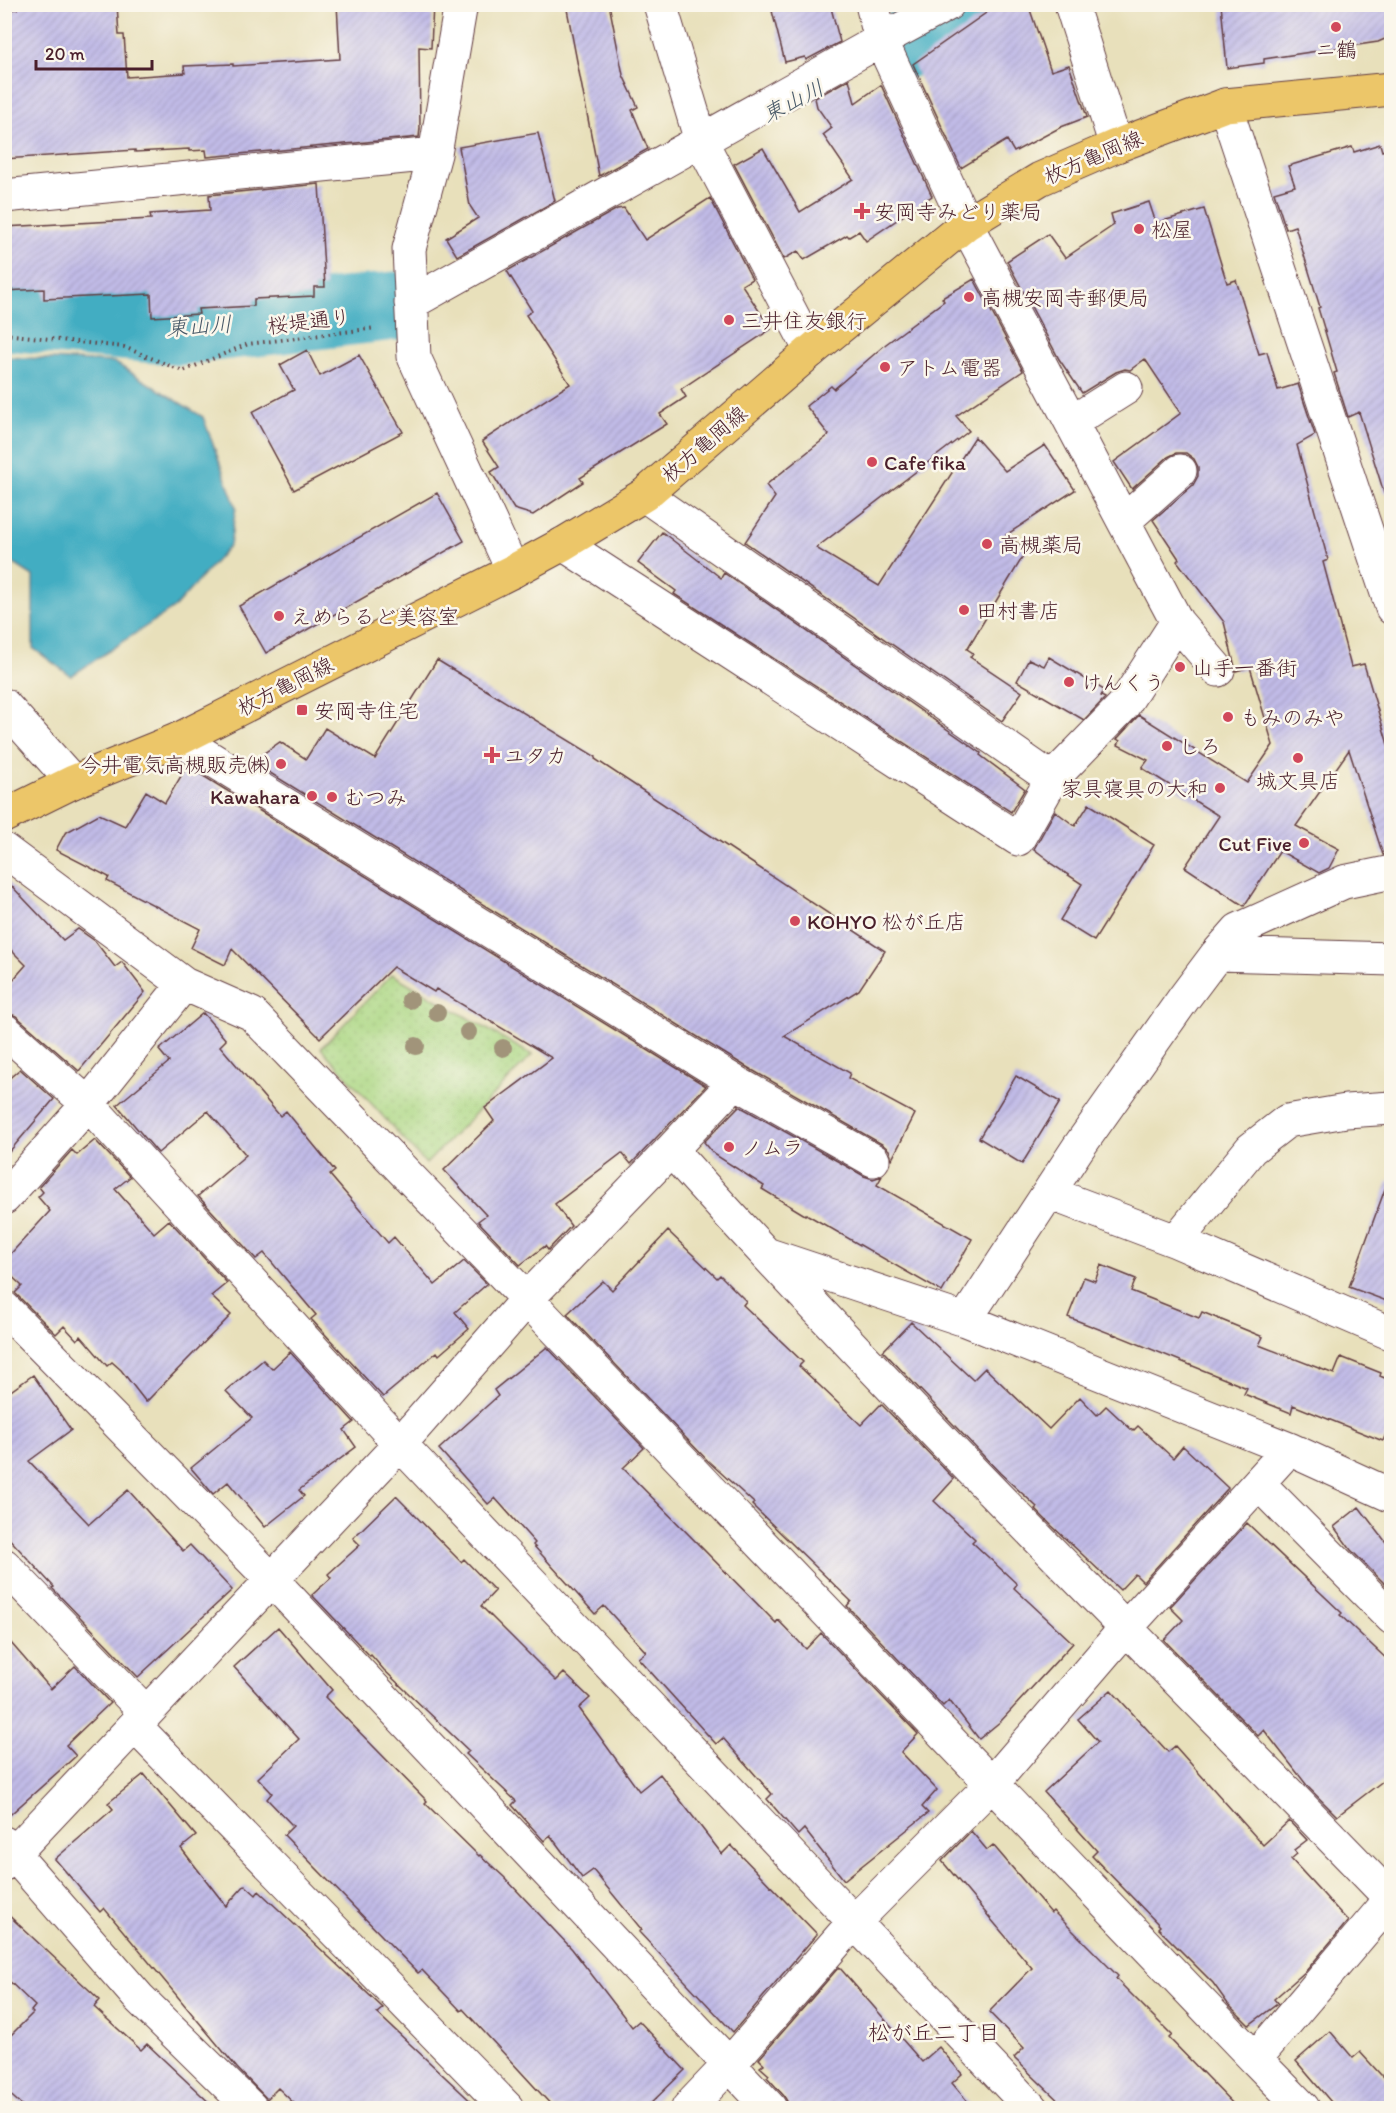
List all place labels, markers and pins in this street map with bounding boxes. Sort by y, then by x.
marker: ニ鶴 [1329,20,1343,34]
place label: ニ鶴 [1315,37,1357,62]
place label: 安岡寺みどり薬局 [874,199,1042,224]
marker: 安岡寺みどり薬局 [855,204,869,218]
place label: 松屋 [1151,217,1193,242]
marker: 松屋 [1132,222,1146,236]
place label: 高槻安岡寺郵便局 [981,285,1149,310]
marker: 高槻安岡寺郵便局 [962,290,976,304]
place label: 三井住友銀行 [741,308,867,333]
marker: 三井住友銀行 [722,313,736,327]
place label: アトム電器 [897,355,1002,380]
marker: アトム電器 [878,360,892,374]
place label: Cafe fika [884,450,966,475]
marker: Cafe fika [865,455,879,469]
place label: 高槻薬局 [999,532,1083,557]
marker: 高槻薬局 [980,537,994,551]
place label: 田村書店 [976,598,1060,623]
marker: 田村書店 [957,603,971,617]
place label: えめらるど美容室 [291,604,459,629]
marker: えめらるど美容室 [272,609,286,623]
place label: 山手一番街 [1192,655,1297,680]
marker: 山手一番街 [1173,660,1187,674]
place label: けんくう [1081,670,1165,695]
marker: けんくう [1062,675,1076,689]
place label: 安岡寺住宅 [314,698,419,723]
marker: 安岡寺住宅 [295,703,309,717]
place label: もみのみや [1240,705,1345,730]
marker: もみのみや [1221,710,1235,724]
place label: しろ [1179,734,1221,759]
marker: しろ [1160,739,1174,753]
place label: ユタカ [504,743,567,768]
marker: ユタカ [485,748,499,762]
marker: 城文具店 [1291,751,1305,765]
place label: 今井電気高槻販売㈱ [80,752,269,777]
marker: 今井電気高槻販売㈱ [274,757,288,771]
place label: 城文具店 [1256,768,1340,793]
place label: 家具寝具の大和 [1061,776,1208,801]
marker: 家具寝具の大和 [1213,781,1227,795]
place label: Kawahara [210,784,300,809]
place label: むつみ [344,785,407,810]
marker: Kawahara [305,789,319,803]
marker: むつみ [325,790,339,804]
place label: Cut Five [1218,831,1292,856]
marker: Cut Five [1297,836,1311,850]
place label: KOHYO 松が丘店 [807,909,966,934]
marker: KOHYO 松が丘店 [788,914,802,928]
place label: ノムラ [741,1135,804,1160]
marker: ノムラ [722,1140,736,1154]

